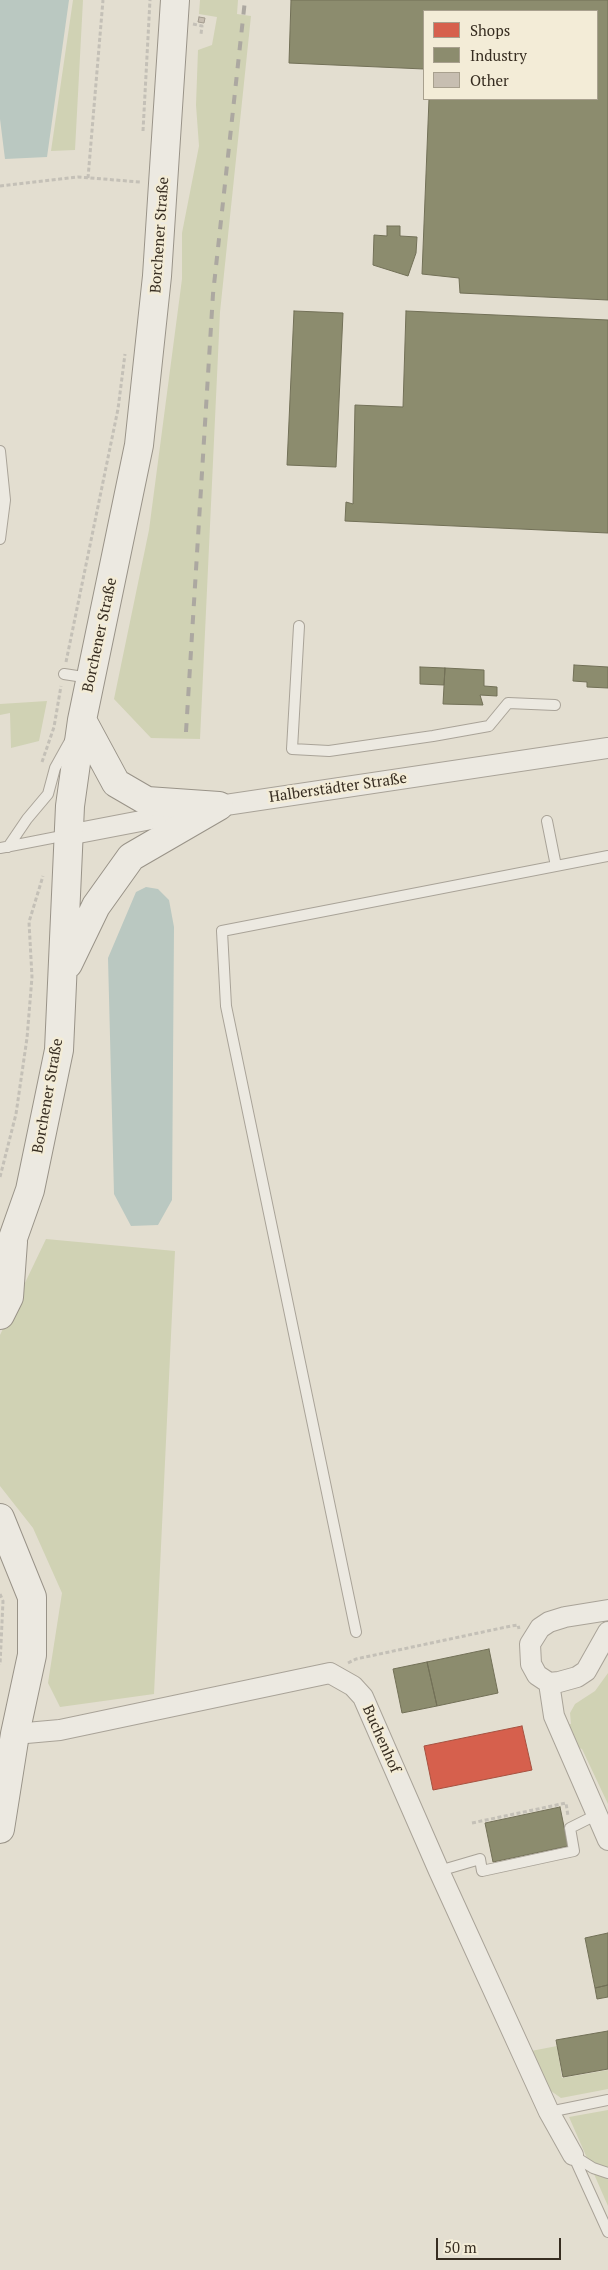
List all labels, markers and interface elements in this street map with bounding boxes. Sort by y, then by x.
legend [423,10,598,100]
text: Shops [470,20,510,40]
text: Industry [470,45,527,65]
text: Other [470,70,509,90]
street label: Borchener Straße [147,176,173,294]
street label: Borchener Straße [79,576,121,694]
street label: Halberstädter Straße [268,769,408,807]
street label: Borchener Straße [29,1037,67,1155]
street label: Buchenhof [358,1702,404,1776]
scale bar [438,2228,563,2260]
text: 50 m [444,2237,477,2257]

